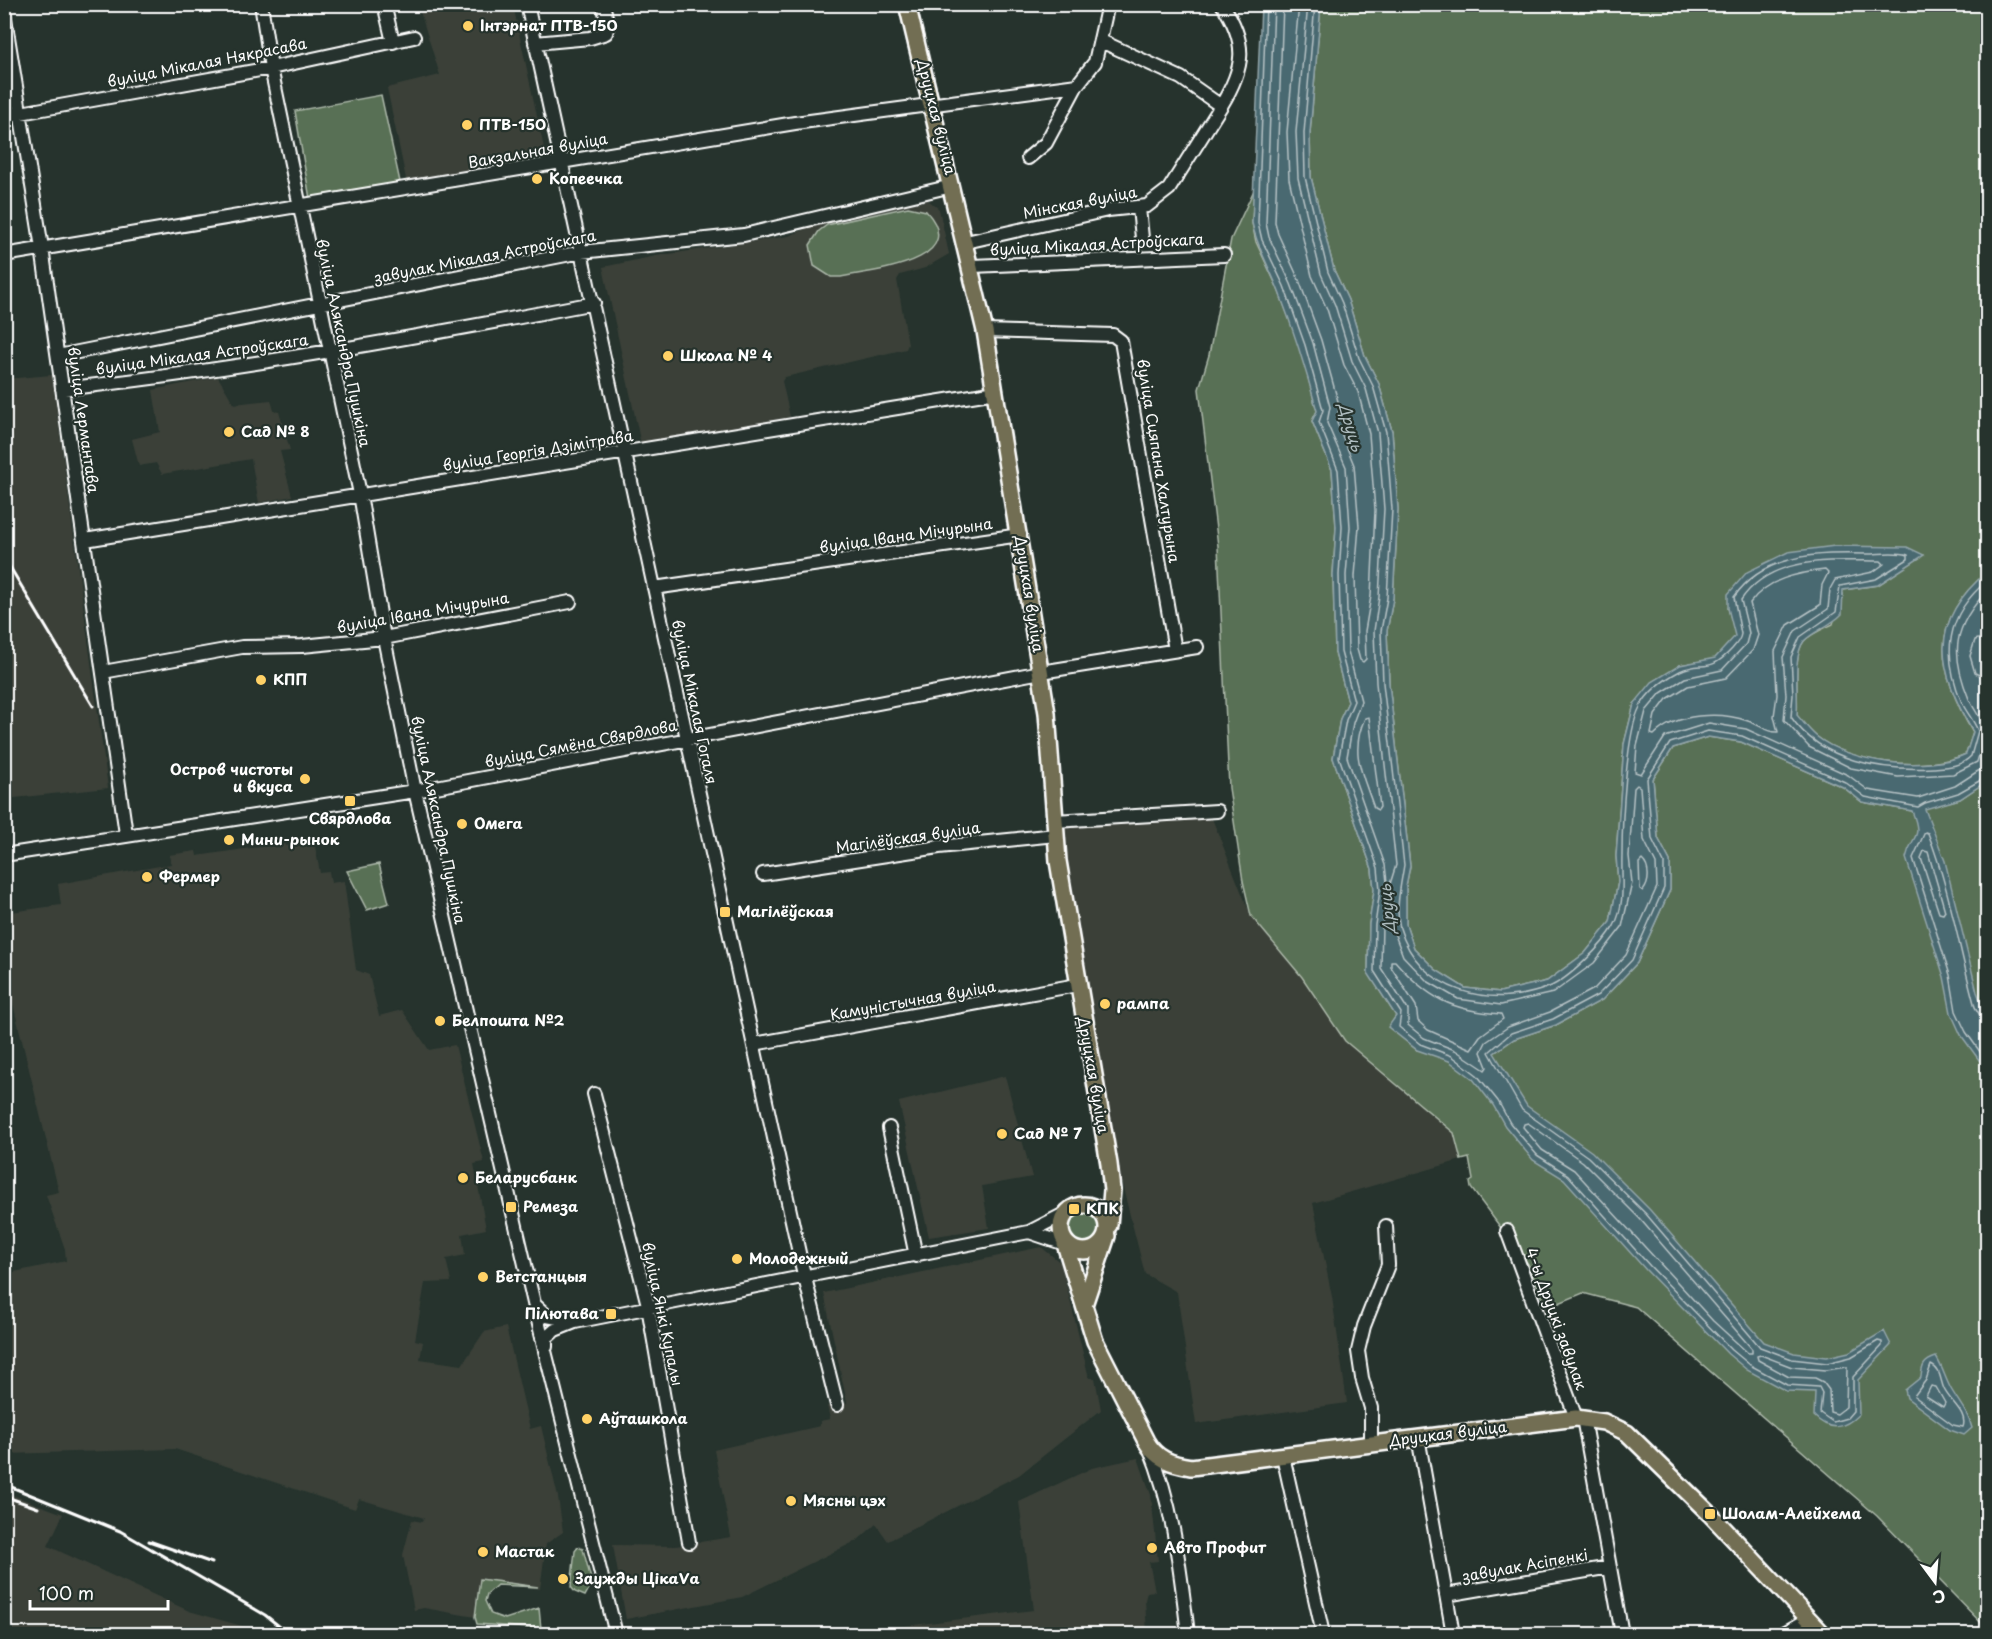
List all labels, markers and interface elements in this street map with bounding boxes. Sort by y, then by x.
place label: Інтэрнат ПТВ-150 [480,13,618,36]
marker: Інтэрнат ПТВ-150 [461,19,475,33]
street label: вуліца Мікалая Някрасава [105,31,309,92]
street label: Друцкая вуліца [912,56,963,178]
place label: ПТВ-150 [479,112,546,135]
marker: ПТВ-150 [460,118,474,132]
street label: Вакзальная вуліца [466,126,610,173]
place label: Копеечка [549,166,624,189]
marker: Копеечка [530,172,544,186]
street label: Мінская вуліца [1021,179,1139,224]
street label: завулак Мікалая Астроўскага [371,223,598,289]
street label: вуліца Мікалая Астроўскага [989,226,1205,261]
street label: вуліца Аляксандра Пушкіна [311,236,378,450]
street label: вуліца Мікалая Астроўскага [94,327,310,380]
place label: Школа № 4 [680,343,772,366]
street label: вуліца Лермантава [63,345,106,495]
marker: Школа № 4 [661,349,675,363]
street label: вуліца Сцяпана Халтурына [1132,357,1187,565]
water label: Друць [1333,398,1371,455]
place label: Сад № 8 [241,419,310,442]
street label: вуліца Георгія Дзімітрава [441,423,635,476]
marker: Сад № 8 [222,425,236,439]
street label: вуліца Івана Мічурына [818,511,994,558]
street label: Друцкая вуліца [1010,533,1051,655]
street label: вуліца Івана Мічурына [335,585,511,638]
street label: вуліца Мікалая Гогаля [667,617,724,786]
place label: КПП [273,667,308,690]
marker: КПП [254,673,268,687]
street label: вуліца Сямёна Свярдлова [483,712,680,772]
street label: вуліца Аляксандра Пушкіна [406,713,473,927]
place label: Остров чистоты и вкуса [170,757,293,797]
marker: Остров чистоты и вкуса [298,772,312,786]
marker: Свярдлова [343,794,357,808]
place label: Свярдлова [309,806,391,829]
place label: Омега [474,811,523,834]
street label: Магілёўская вуліца [834,815,982,858]
marker: Омега [455,817,469,831]
place label: Мини-рынок [241,827,340,850]
marker: Мини-рынок [222,833,236,847]
place label: Фермер [159,864,220,887]
marker: Фермер [140,870,154,884]
water label: Друць [1372,883,1400,937]
place label: Магілёўская [737,899,834,922]
marker: Магілёўская [718,905,732,919]
street label: Камуністычная вуліца [828,973,998,1025]
place label: рампа [1117,991,1170,1014]
marker: рампа [1098,997,1112,1011]
place label: Белпошта №2 [452,1008,565,1031]
marker: Белпошта №2 [433,1014,447,1028]
street label: Друцкая вуліца [1073,1014,1116,1136]
place label: Сад № 7 [1014,1121,1082,1144]
marker: Сад № 7 [995,1127,1009,1141]
place label: Беларусбанк [475,1165,577,1188]
marker: Беларусбанк [456,1171,470,1185]
place label: Ремеза [523,1194,578,1217]
place label: КПК [1086,1196,1119,1219]
marker: Ремеза [504,1200,518,1214]
marker: КПК [1067,1202,1081,1216]
street label: вуліца Янкі Купалы [637,1240,690,1388]
street label: 4-ы Друцкі завулак [1521,1244,1594,1393]
place label: Молодежный [749,1246,849,1269]
marker: Молодежный [730,1252,744,1266]
place label: Ветстанцыя [495,1264,587,1287]
marker: Ветстанцыя [476,1270,490,1284]
place label: Пілютава [525,1301,600,1324]
marker: Пілютава [604,1307,618,1321]
place label: Аўташкола [599,1406,688,1429]
marker: Аўташкола [580,1412,594,1426]
street label: Друцкая вуліца [1387,1414,1509,1451]
place label: Мясны цэх [803,1488,886,1511]
marker: Мясны цэх [784,1494,798,1508]
place label: Шолам-Алейхема [1722,1501,1862,1524]
marker: Шолам-Алейхема [1703,1507,1717,1521]
place label: Авто Профит [1164,1535,1267,1558]
place label: Мастак [495,1539,555,1562]
marker: Авто Профит [1145,1541,1159,1555]
street label: завулак Асіпенкі [1459,1542,1589,1587]
marker: Мастак [476,1545,490,1559]
north arrow [1905,1552,1965,1612]
place label: Заужды ЦікаVа [574,1566,700,1589]
marker: Заужды ЦікаVа [556,1572,570,1586]
scale bar [30,1573,168,1611]
text: 100 m [39,1579,94,1606]
text: С [1930,1584,1949,1611]

